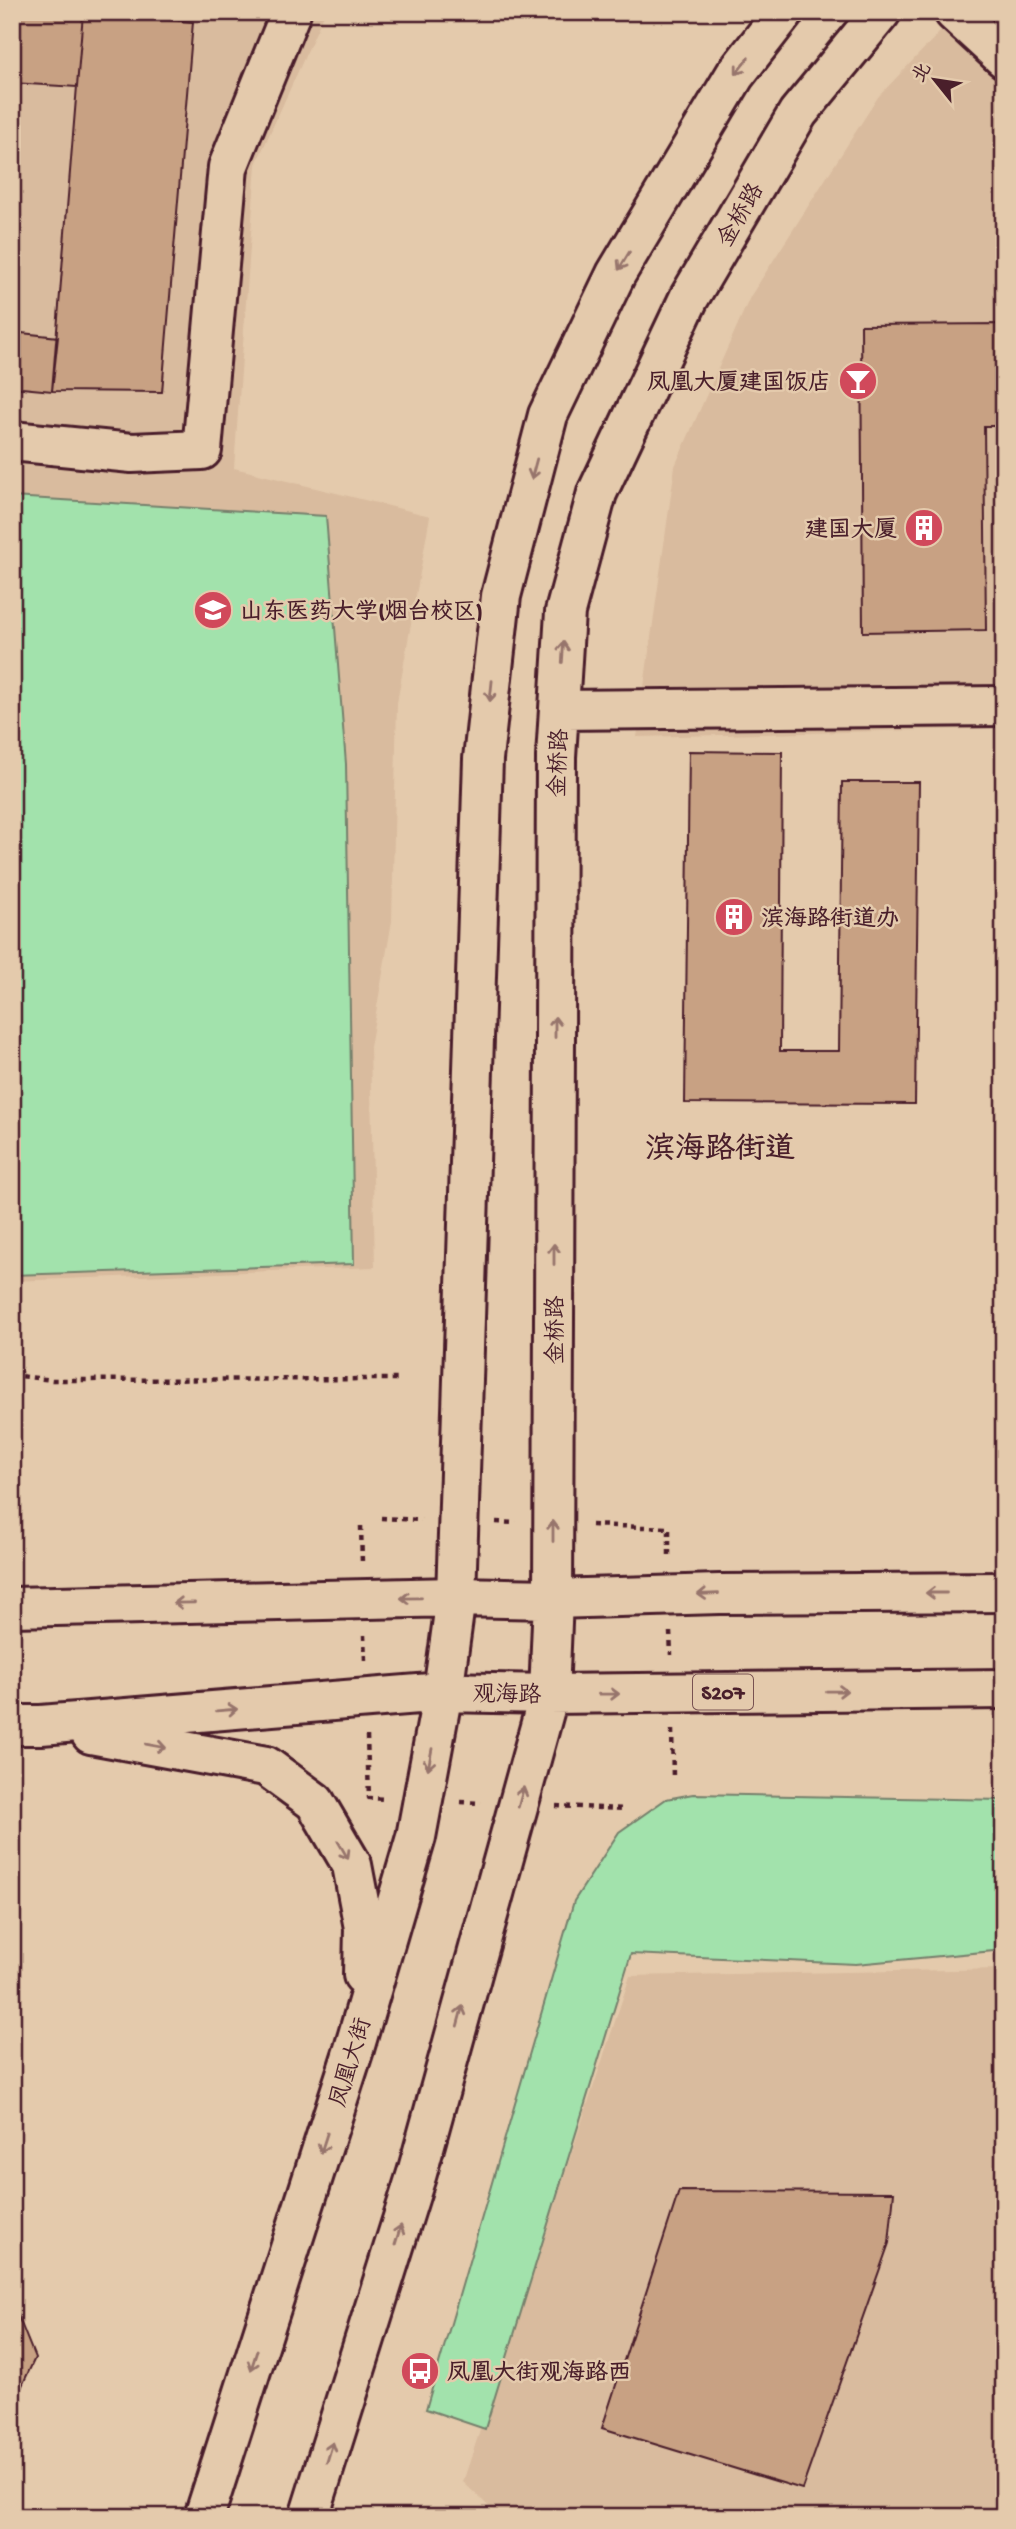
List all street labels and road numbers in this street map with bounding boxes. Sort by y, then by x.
street label: 金桥路 [712,179,771,252]
street label: 金桥路 [545,728,575,798]
street label: 金桥路 [543,1296,571,1365]
road number: S207 [693,1674,753,1710]
street label: 观海路 [472,1681,542,1711]
street label: 凤凰大街 [325,2015,379,2111]

